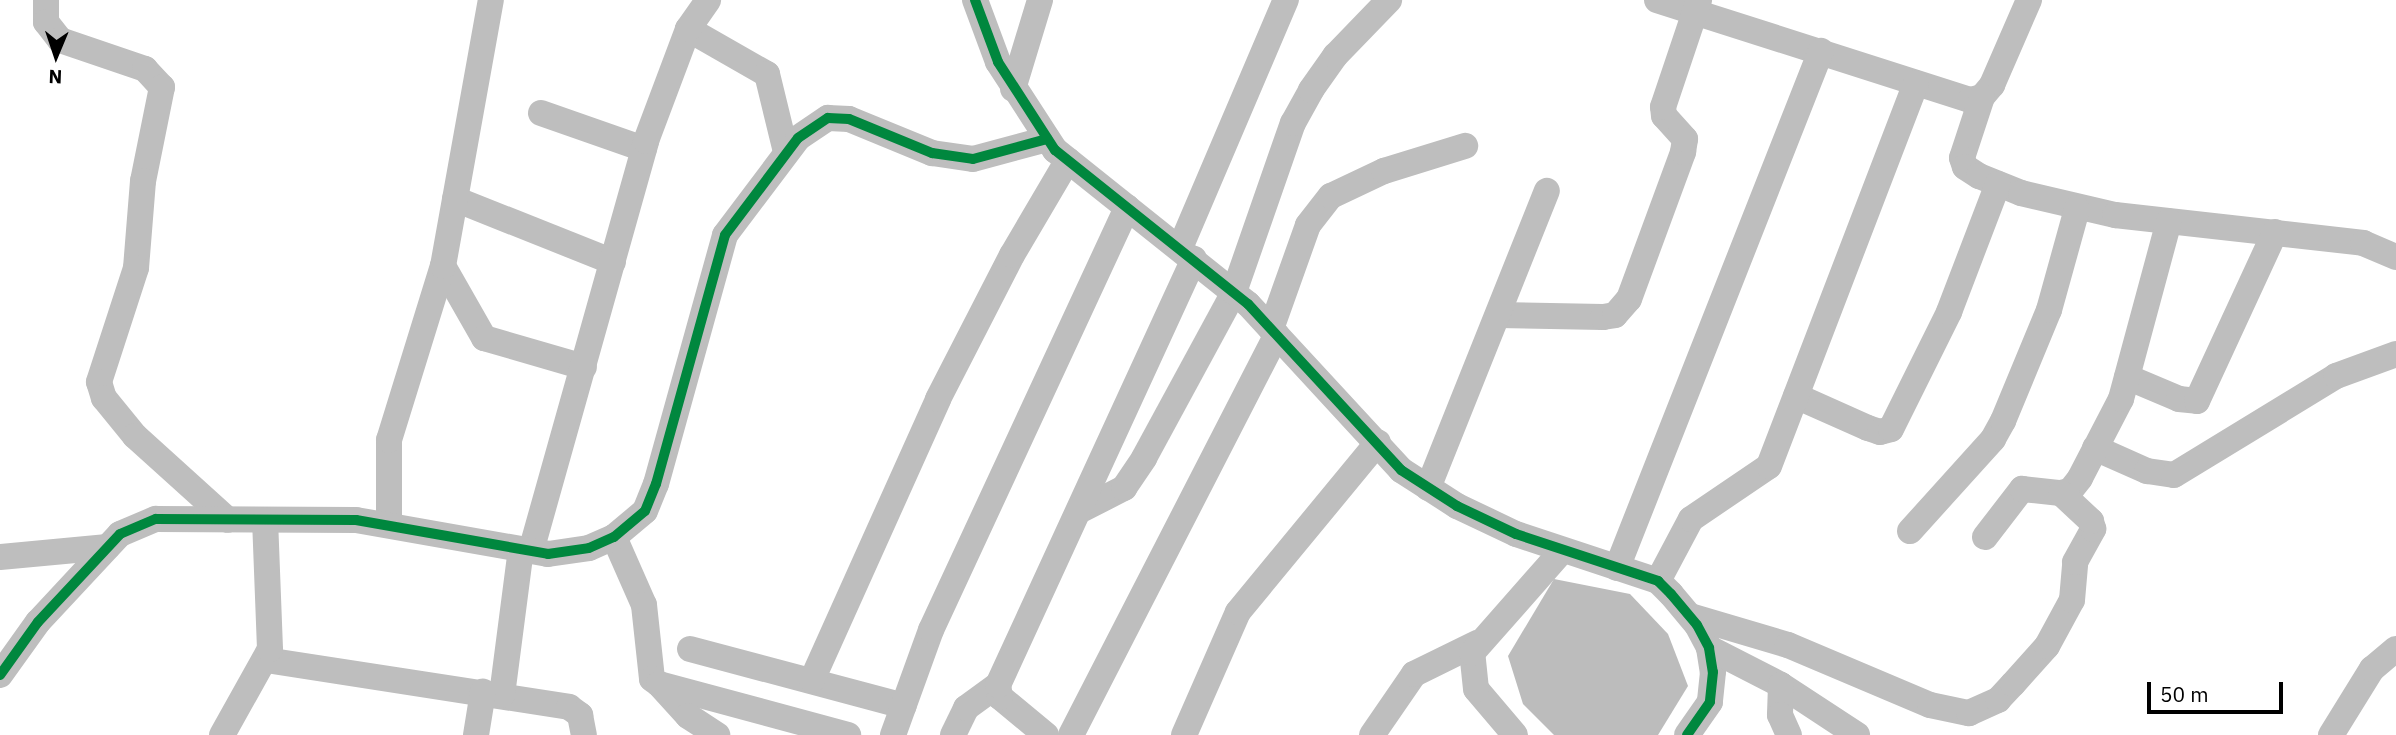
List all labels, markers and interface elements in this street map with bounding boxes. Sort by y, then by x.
north arrow [21,21,91,91]
text: N [48,65,63,89]
scale bar [2151,668,2288,712]
text: 50 m [2160,680,2209,708]

